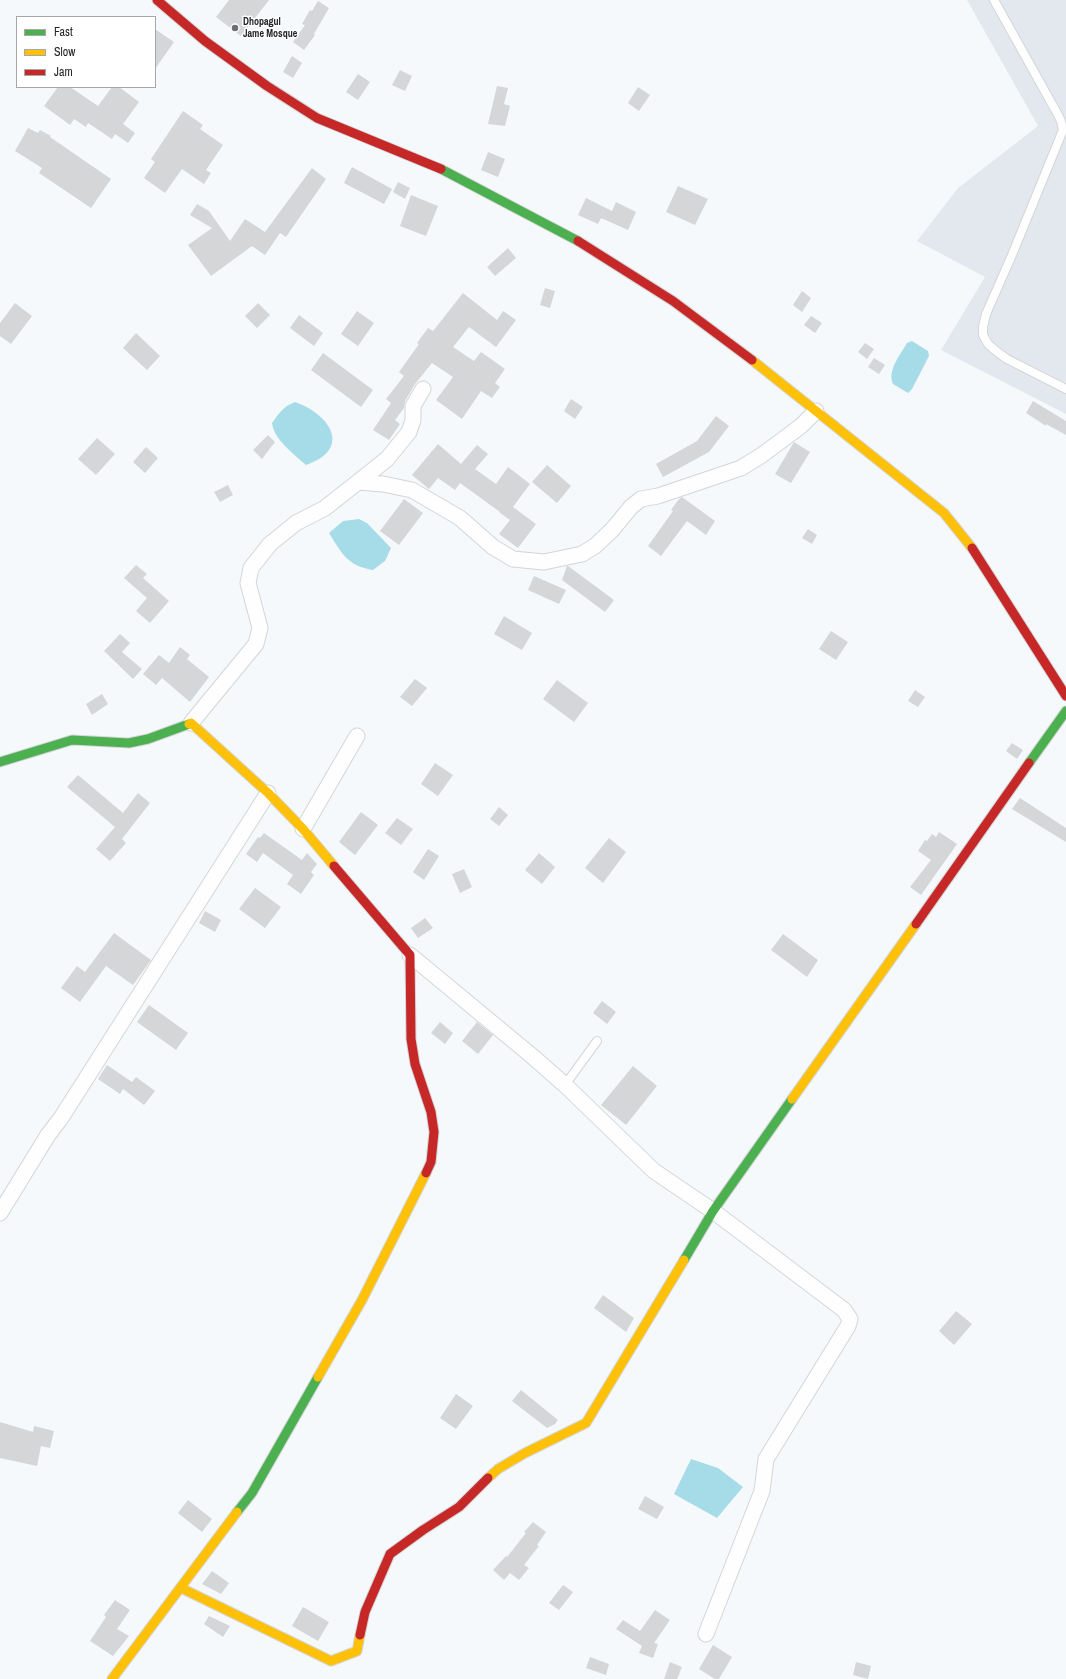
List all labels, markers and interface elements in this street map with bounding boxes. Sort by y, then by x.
legend [16,16,156,88]
place label: Dhopagul Jame Mosque [243,16,297,40]
marker: Dhopagul Jame Mosque [230,23,240,33]
text: Fast [54,24,73,40]
text: Slow [54,44,75,60]
text: Jam [54,64,73,80]

